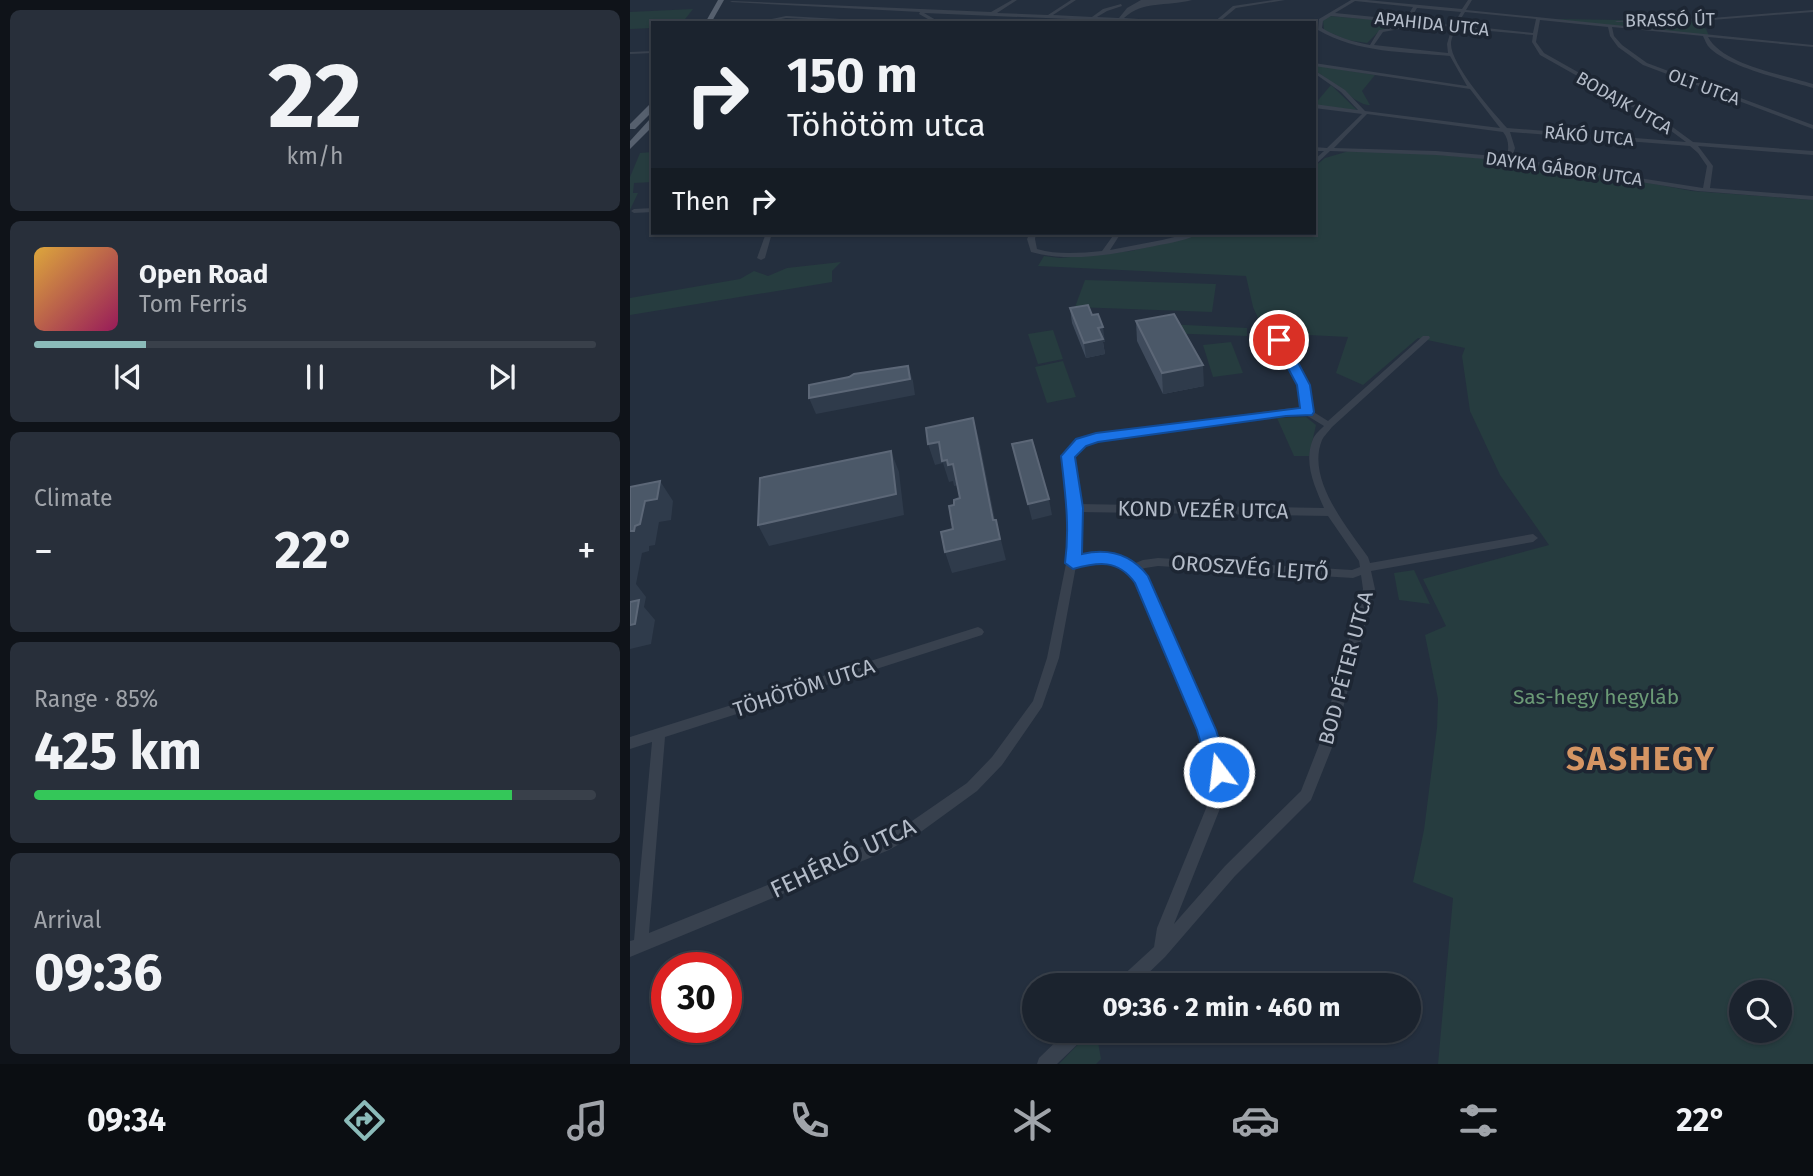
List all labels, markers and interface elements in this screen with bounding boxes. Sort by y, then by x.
street label: APAHIDA UTCA [1374,7,1491,41]
street label: BRASSÓ ÚT [1625,7,1716,32]
text: 22 [268,42,362,151]
text: 150 m [787,46,918,105]
icon: right [672,49,763,140]
street label: OLT UTCA [1665,64,1744,110]
street label: BODAJK UTCA [1572,67,1676,140]
text: Töhötöm utca [787,106,986,144]
street label: RÁKÓ UTCA [1543,120,1635,151]
text: km/h [287,142,343,170]
street label: DAYKA GÁBOR UTCA [1484,146,1645,191]
icon: right [744,182,782,220]
text: Then [672,186,730,217]
text: Open Road [139,259,268,290]
text: Tom Ferris [139,290,247,318]
pin [1249,310,1309,370]
icon: arrive [1260,321,1298,359]
icon: previous [109,358,147,396]
icon: pause [296,358,334,396]
icon: next [483,358,521,396]
text: Climate [34,484,113,512]
street label: KOND VEZÉR UTCA [1117,496,1289,524]
text: 22° [275,519,355,582]
text: − [34,528,53,574]
text: + [577,528,596,574]
street label: OROSZVÉG LEJTŐ [1170,550,1330,586]
street label: BOD PÉTER UTCA [1313,588,1379,748]
street label: TÖHÖTÖM UTCA [730,653,878,723]
park label: Sas-hegy hegyláb [1513,684,1679,710]
text: Range · 85% [34,685,158,713]
text: 425 km [34,720,202,783]
position arrow [1182,735,1256,809]
district label: SASHEGY [1566,739,1716,779]
street label: FEHÉRLÓ UTCA [766,811,920,904]
text: Arrival [34,906,101,934]
text: 09:36 [34,941,163,1004]
speed limit sign: 30 [651,952,742,1043]
map controls [1729,980,1792,1043]
button: search [1729,980,1792,1043]
text: 09:36 · 2 min · 460 m [1102,992,1341,1023]
icon: directions [340,1096,389,1145]
icon: music [563,1096,612,1145]
icon: phone [785,1096,834,1145]
icon: climate [1008,1096,1057,1145]
icon: car [1231,1096,1280,1145]
icon: filters [1454,1096,1503,1145]
text: 09:34 [87,1101,166,1139]
text: 22° [1676,1101,1726,1139]

